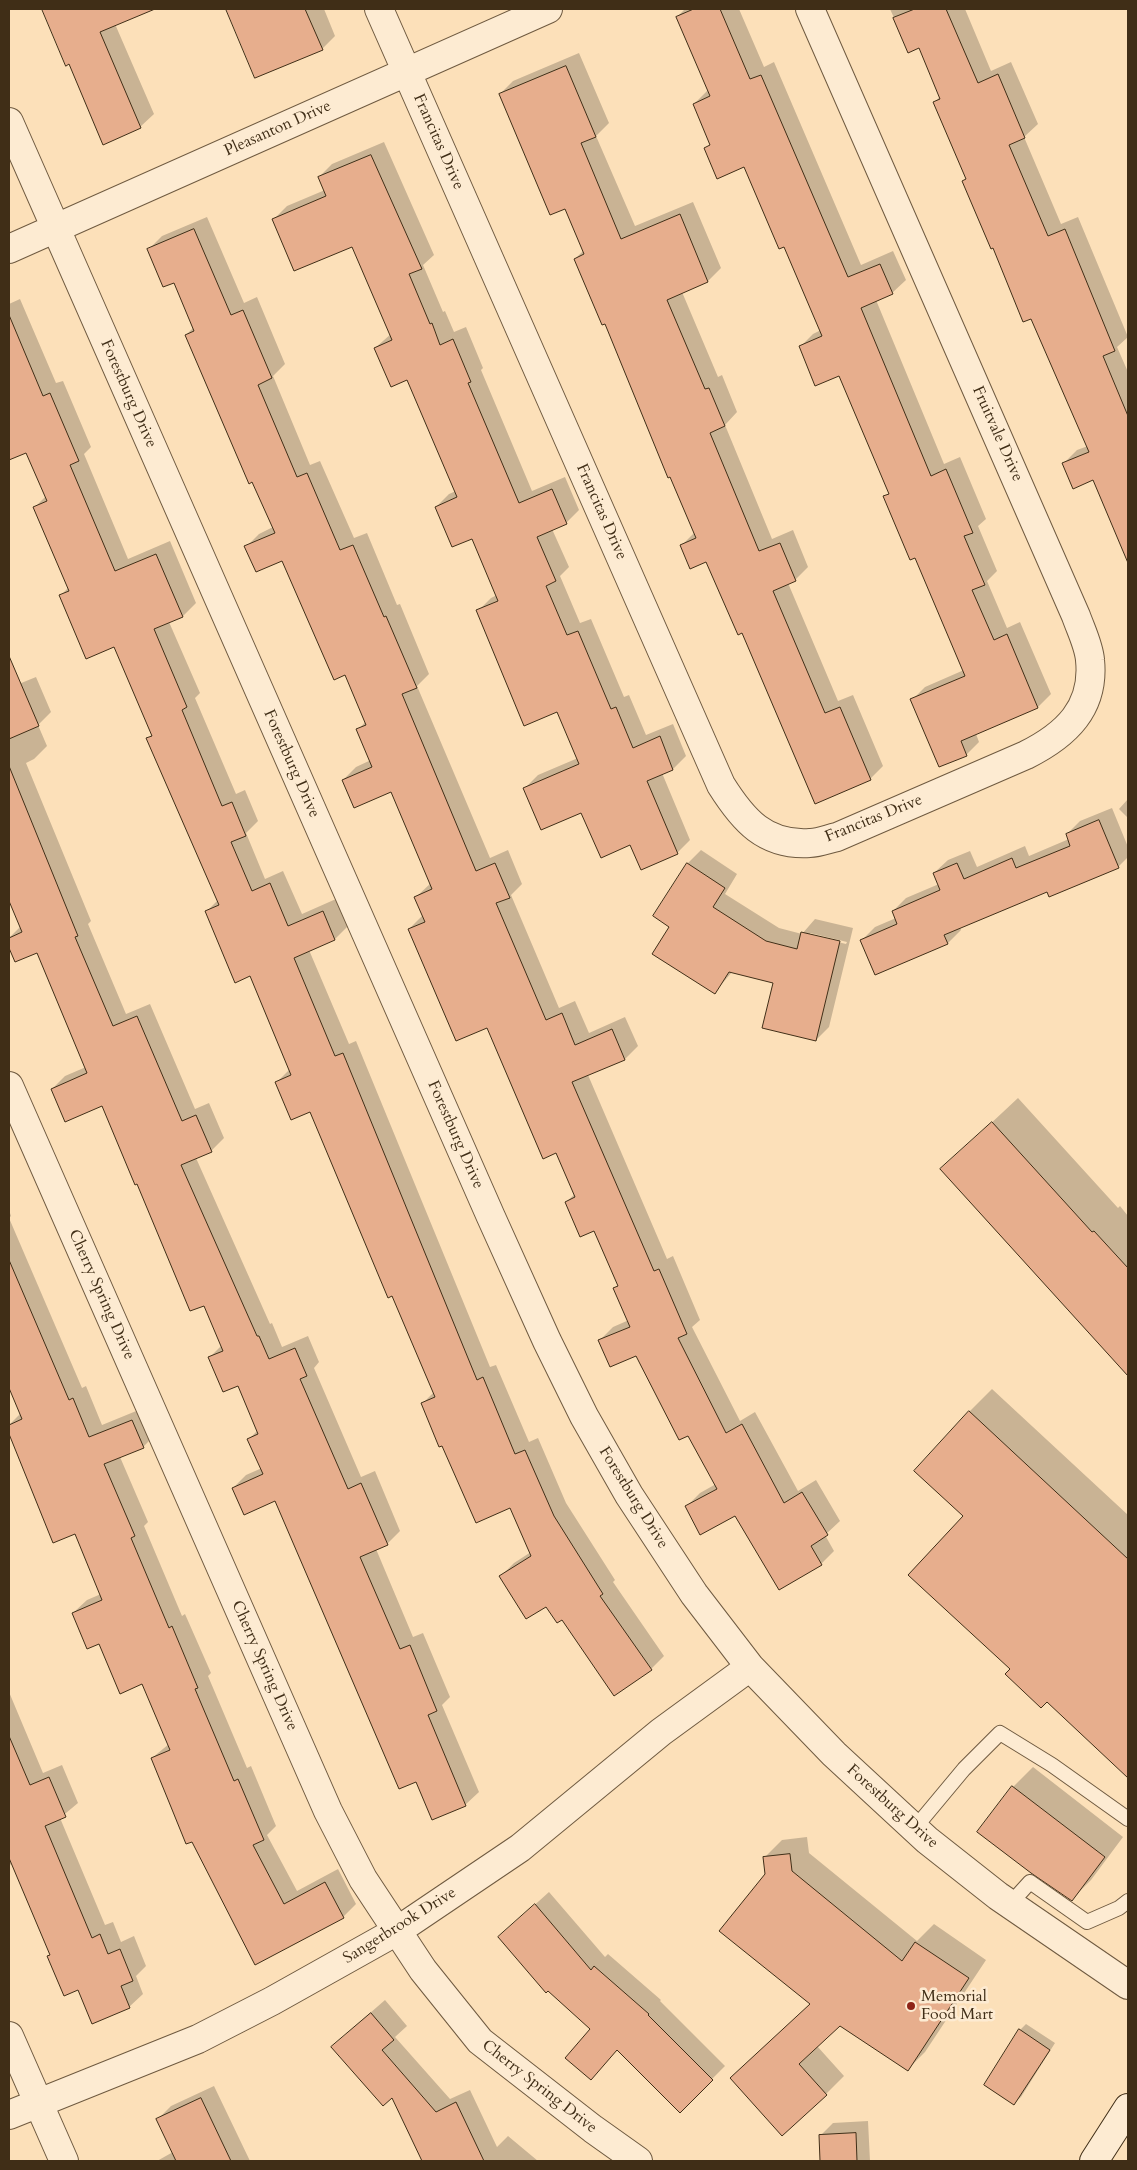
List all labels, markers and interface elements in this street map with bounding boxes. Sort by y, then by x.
street label: Francitas Drive [408,91,468,193]
street label: Pleasanton Drive [222,97,334,161]
street label: Forestburg Drive [96,337,160,451]
street label: Fruitvale Drive [967,383,1027,485]
street label: Francitas Drive [571,461,631,563]
street label: Forestburg Drive [259,707,323,821]
street label: Francitas Drive [823,791,925,847]
street label: Forestburg Drive [423,1078,487,1192]
street label: Cherry Spring Drive [64,1227,138,1363]
street label: Forestburg Drive [594,1444,672,1552]
street label: Cherry Spring Drive [227,1598,301,1734]
street label: Forestburg Drive [842,1761,942,1853]
street label: Sangerbrook Drive [340,1884,460,1968]
place label: Memorial Food Mart [921,1987,993,2025]
marker: Memorial Food Mart [905,2000,917,2012]
street label: Cherry Spring Drive [478,2036,600,2138]

